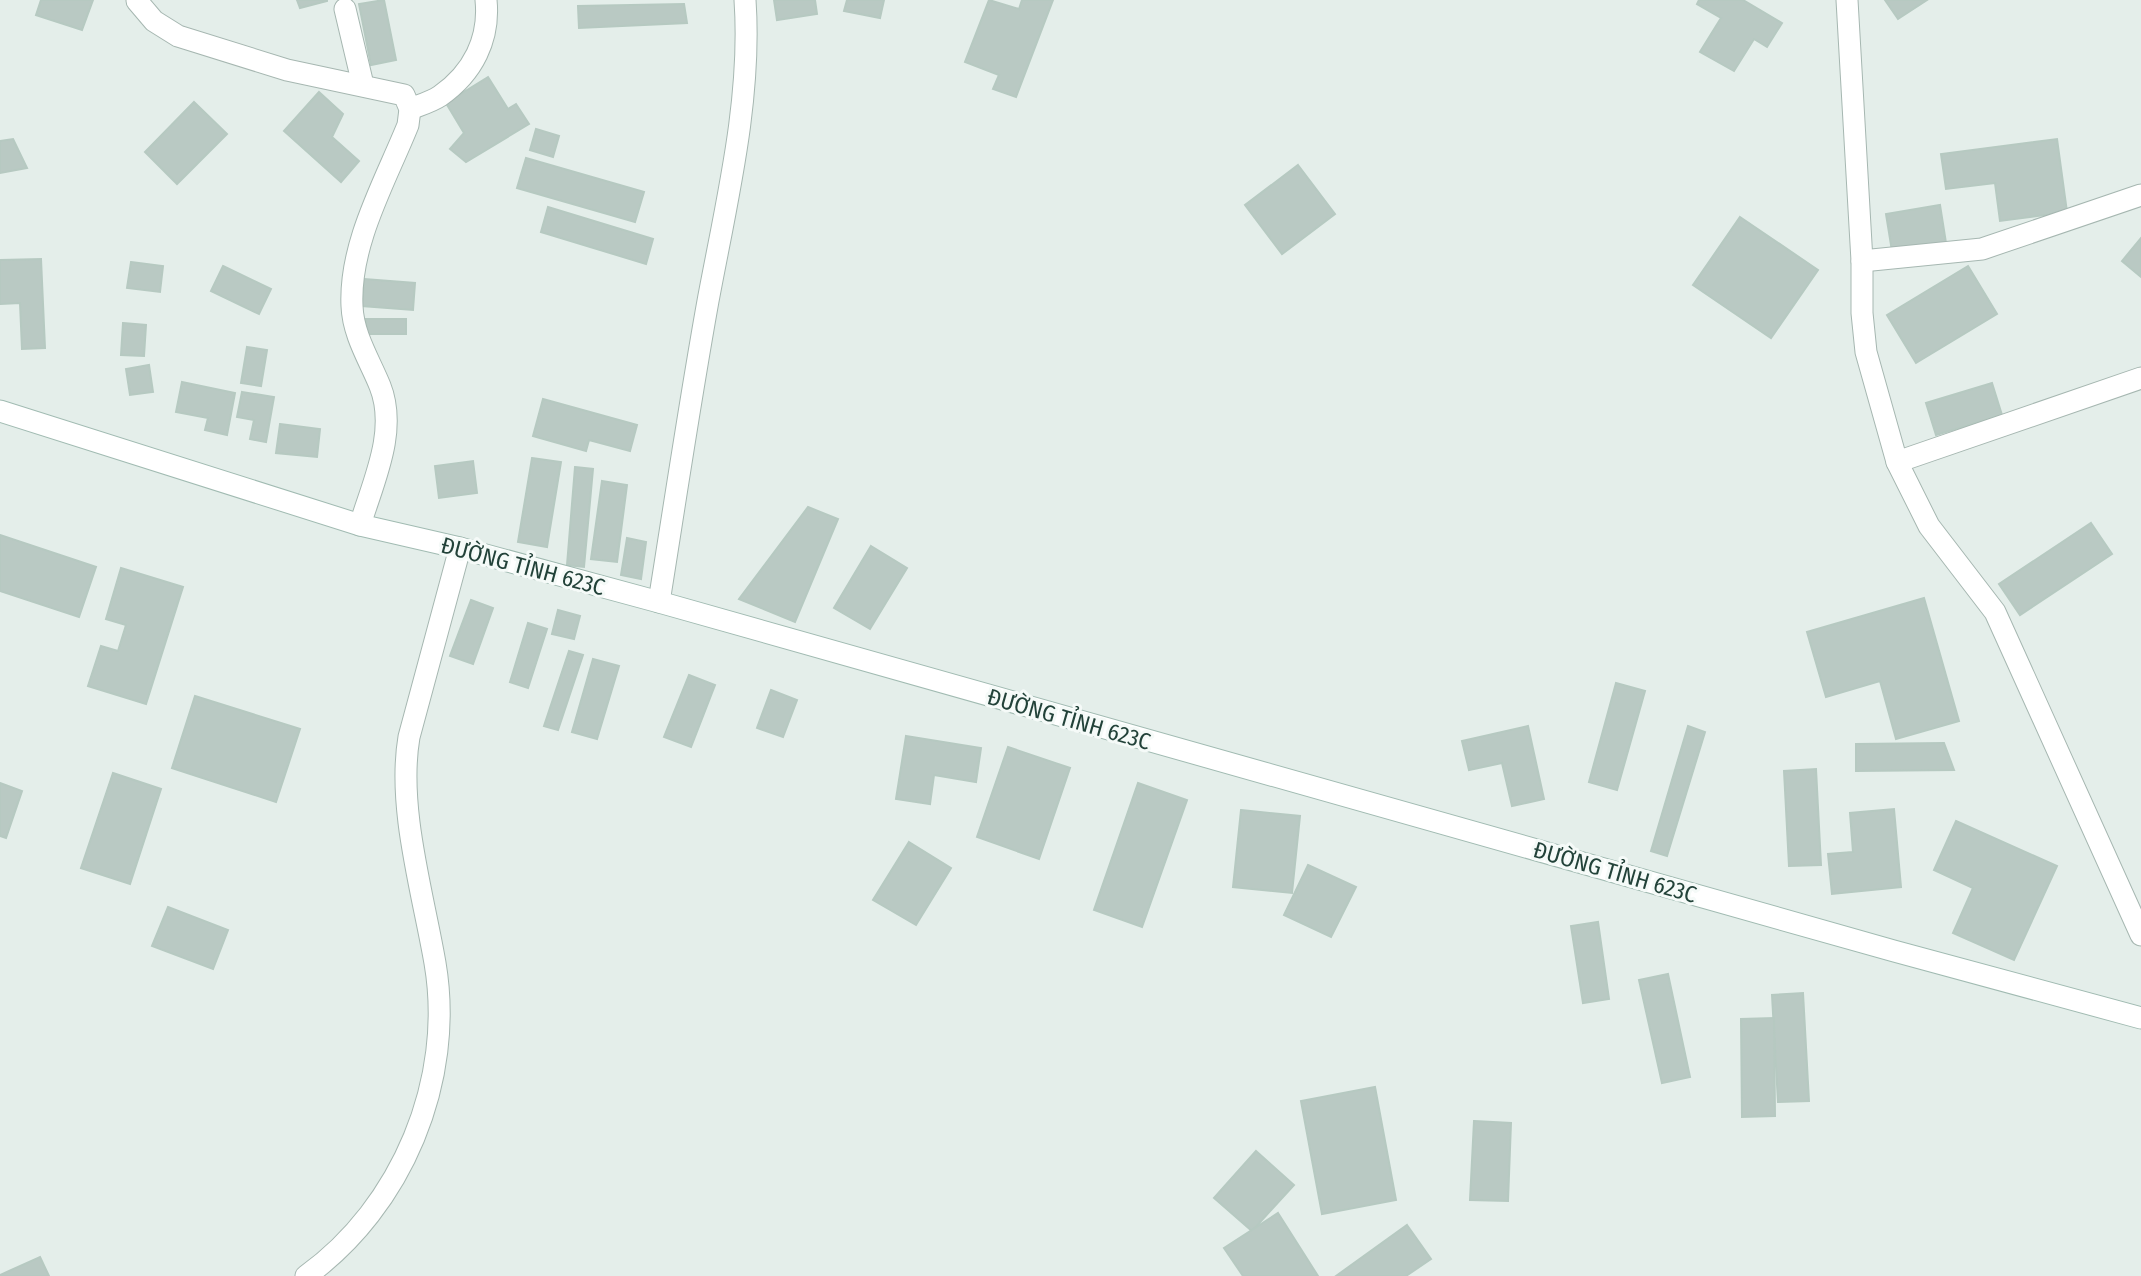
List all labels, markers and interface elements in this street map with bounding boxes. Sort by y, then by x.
street label: ĐƯỜNG TỈNH 623C [438,528,609,601]
street label: ĐƯỜNG TỈNH 623C [984,679,1155,756]
street label: ĐƯỜNG TỈNH 623C [1530,832,1701,909]

